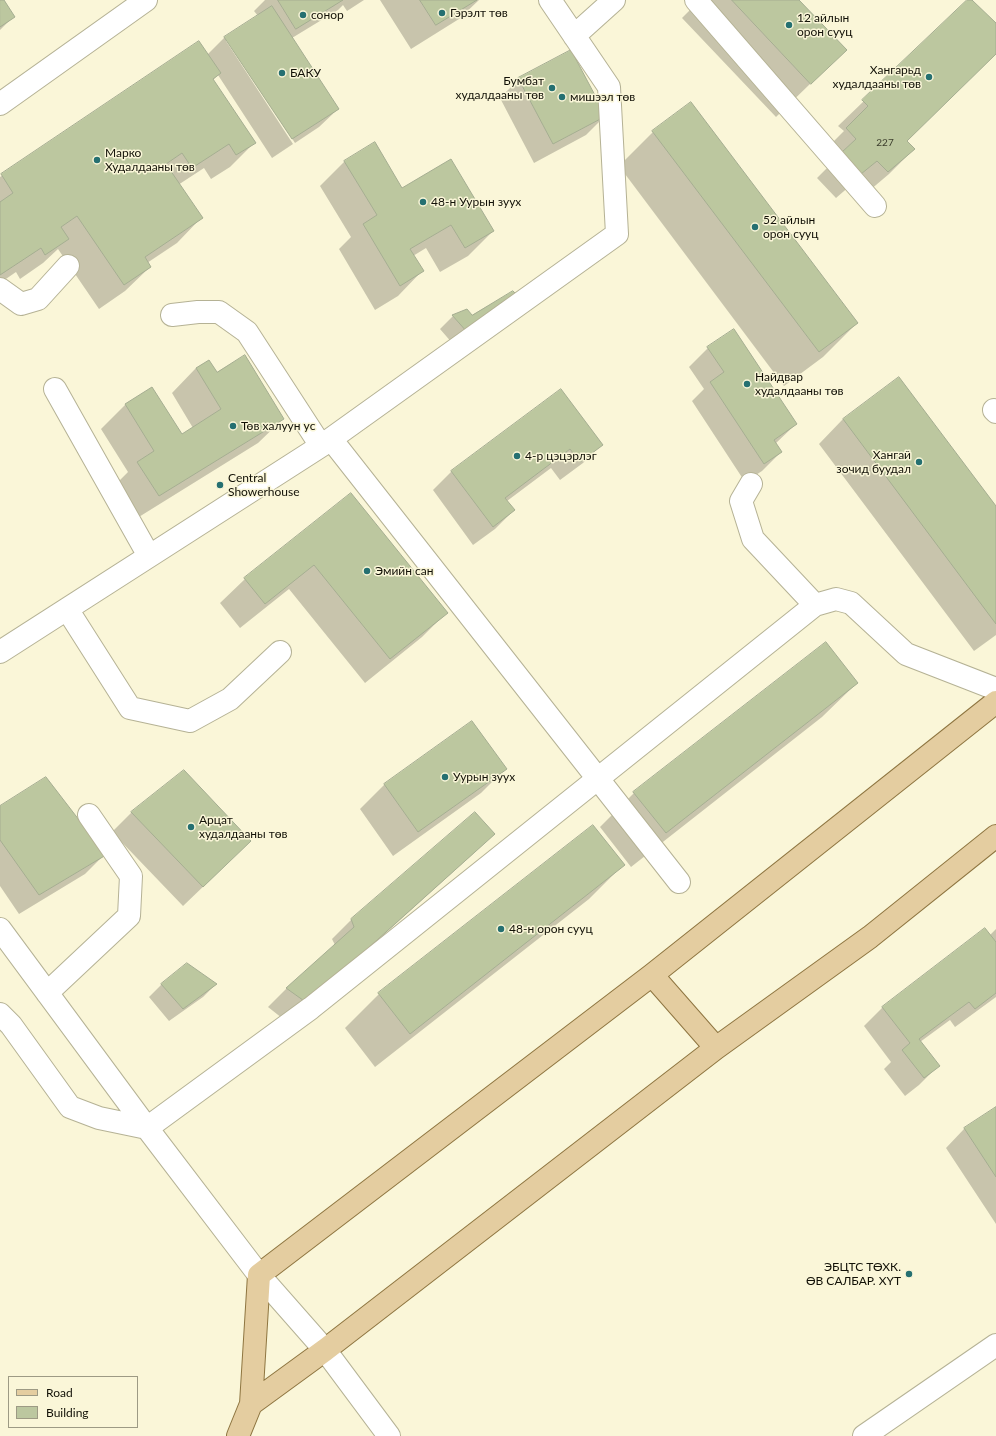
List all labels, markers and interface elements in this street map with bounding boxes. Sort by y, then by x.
place label: Гэрэлт төв [450,6,508,20]
place label: сонор [311,8,344,22]
marker: Гэрэлт төв [437,8,447,18]
marker: сонор [298,10,308,20]
place label: 12 айлын орон сууц [797,11,853,39]
marker: 12 айлын орон сууц [784,20,794,30]
place label: Хангарьд худалдааны төв [833,63,921,91]
place label: БАКУ [290,66,321,80]
marker: БАКУ [277,68,287,78]
marker: Хангарьд худалдааны төв [924,72,934,82]
place label: Бумбат худалдааны төв [456,74,544,102]
marker: Бумбат худалдааны төв [547,83,557,93]
place label: мишээл төв [570,90,635,104]
marker: мишээл төв [557,92,567,102]
house number: 227 [876,137,894,149]
place label: Марко Худалдааны төв [105,146,195,174]
marker: Марко Худалдааны төв [92,155,102,165]
place label: 48-н Уурын зуух [431,195,521,209]
marker: 48-н Уурын зуух [418,197,428,207]
place label: 52 айлын орон сууц [763,213,819,241]
marker: 52 айлын орон сууц [750,222,760,232]
place label: Найдвар худалдааны төв [755,370,843,398]
marker: Найдвар худалдааны төв [742,379,752,389]
place label: Төв халуун ус [241,419,315,433]
marker: Төв халуун ус [228,421,238,431]
place label: Хангай зочид буудал [836,448,911,476]
place label: 4-р цэцэрлэг [525,449,597,463]
marker: 4-р цэцэрлэг [512,451,522,461]
marker: Хангай зочид буудал [914,457,924,467]
place label: Central Showerhouse [228,471,300,499]
marker: Central Showerhouse [215,480,225,490]
place label: Эмийн сан [375,564,434,578]
marker: Эмийн сан [362,566,372,576]
place label: Уурын зуух [453,770,515,784]
marker: Уурын зуух [440,772,450,782]
place label: Арцат худалдааны төв [199,813,287,841]
marker: Арцат худалдааны төв [186,822,196,832]
place label: 48-н орон сууц [509,922,593,936]
marker: 48-н орон сууц [496,924,506,934]
place label: ЭБЦТС ТӨХК. ӨВ САЛБАР. ХҮТ [806,1260,901,1288]
marker: ЭБЦТС ТӨХК. ӨВ САЛБАР. ХҮТ [904,1269,914,1279]
legend [8,1376,138,1428]
text: Road [46,1385,73,1400]
text: Building [46,1405,89,1420]

